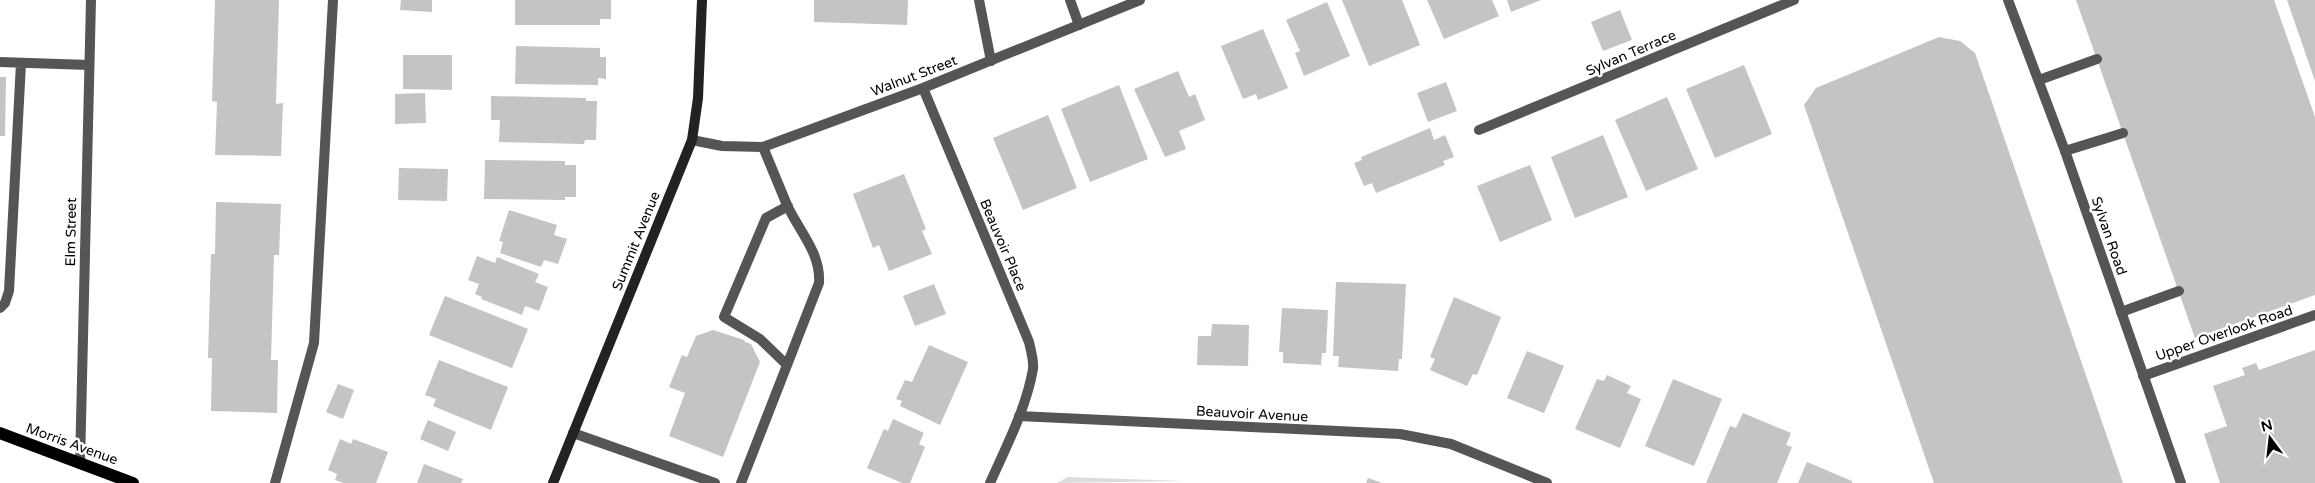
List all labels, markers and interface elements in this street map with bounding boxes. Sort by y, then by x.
street label: Sylvan Terrace [1583,26,1679,80]
street label: Walnut Street [868,52,960,100]
street label: Summit Avenue [608,189,664,293]
street label: Sylvan Road [2088,195,2130,277]
street label: Beauvoir Place [976,196,1030,294]
street label: Elm Street [62,197,80,267]
street label: Upper Overlook Road [2153,302,2295,364]
street label: Beauvoir Avenue [1195,403,1309,425]
north arrow [2245,413,2295,463]
text: N [2259,416,2274,436]
street label: Morris Avenue [24,420,120,469]

